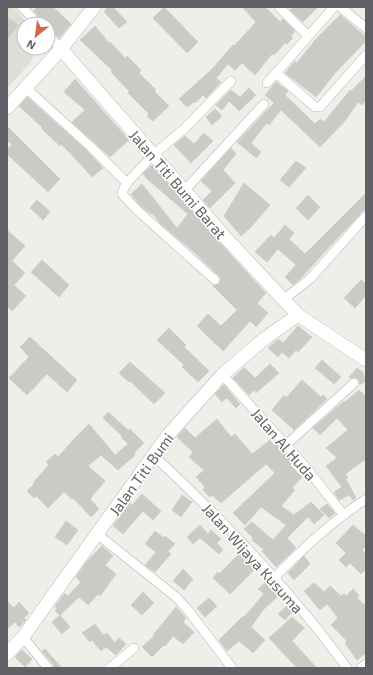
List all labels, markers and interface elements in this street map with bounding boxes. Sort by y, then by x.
north arrow [16,16,56,56]
text: N [24,38,38,53]
street label: Jalan Titi Bumi Barat [126,126,230,242]
street label: Jalan Al Huda [248,404,320,484]
street label: Jalan Titi Bumi [105,429,177,519]
street label: Jalan Wijaya Kusuma [198,499,307,618]

